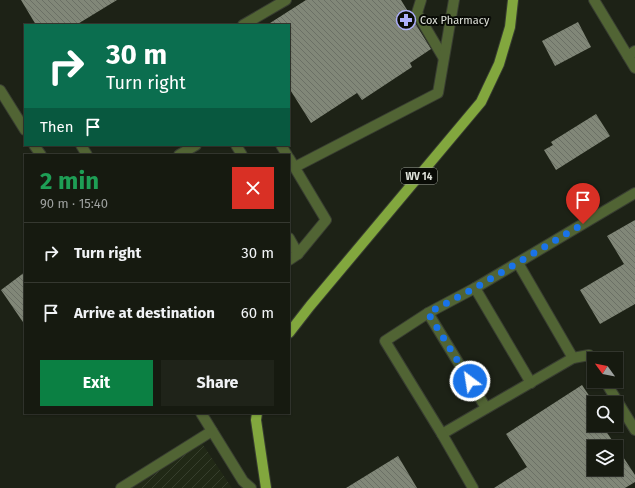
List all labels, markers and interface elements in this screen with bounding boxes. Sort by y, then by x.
pharmacy icon: Cox Pharmacy [395,9,417,31]
place label: Cox Pharmacy [420,14,490,27]
text: 30 m [106,38,167,71]
icon: right [40,40,92,92]
text: Turn right [106,72,186,94]
icon: arrive [82,116,104,138]
text: Then [40,118,74,136]
text: 2 min [40,167,99,195]
button: close [232,167,274,209]
road number: WV 14 [401,168,437,184]
pin [566,183,600,224]
icon: arrive [572,189,594,211]
text: 90 m · 15:40 [40,196,108,211]
icon: right [40,242,62,264]
text: Turn right [74,244,141,262]
text: 30 m [241,244,274,262]
icon: arrive [40,302,62,324]
text: Arrive at destination [74,304,215,322]
text: 60 m [241,304,274,322]
north arrow [587,352,623,388]
map controls [587,352,623,476]
button: Exit [40,360,153,406]
button: Share [161,360,274,406]
position arrow [449,360,491,402]
button: search [587,396,623,432]
button: layers [587,440,623,476]

